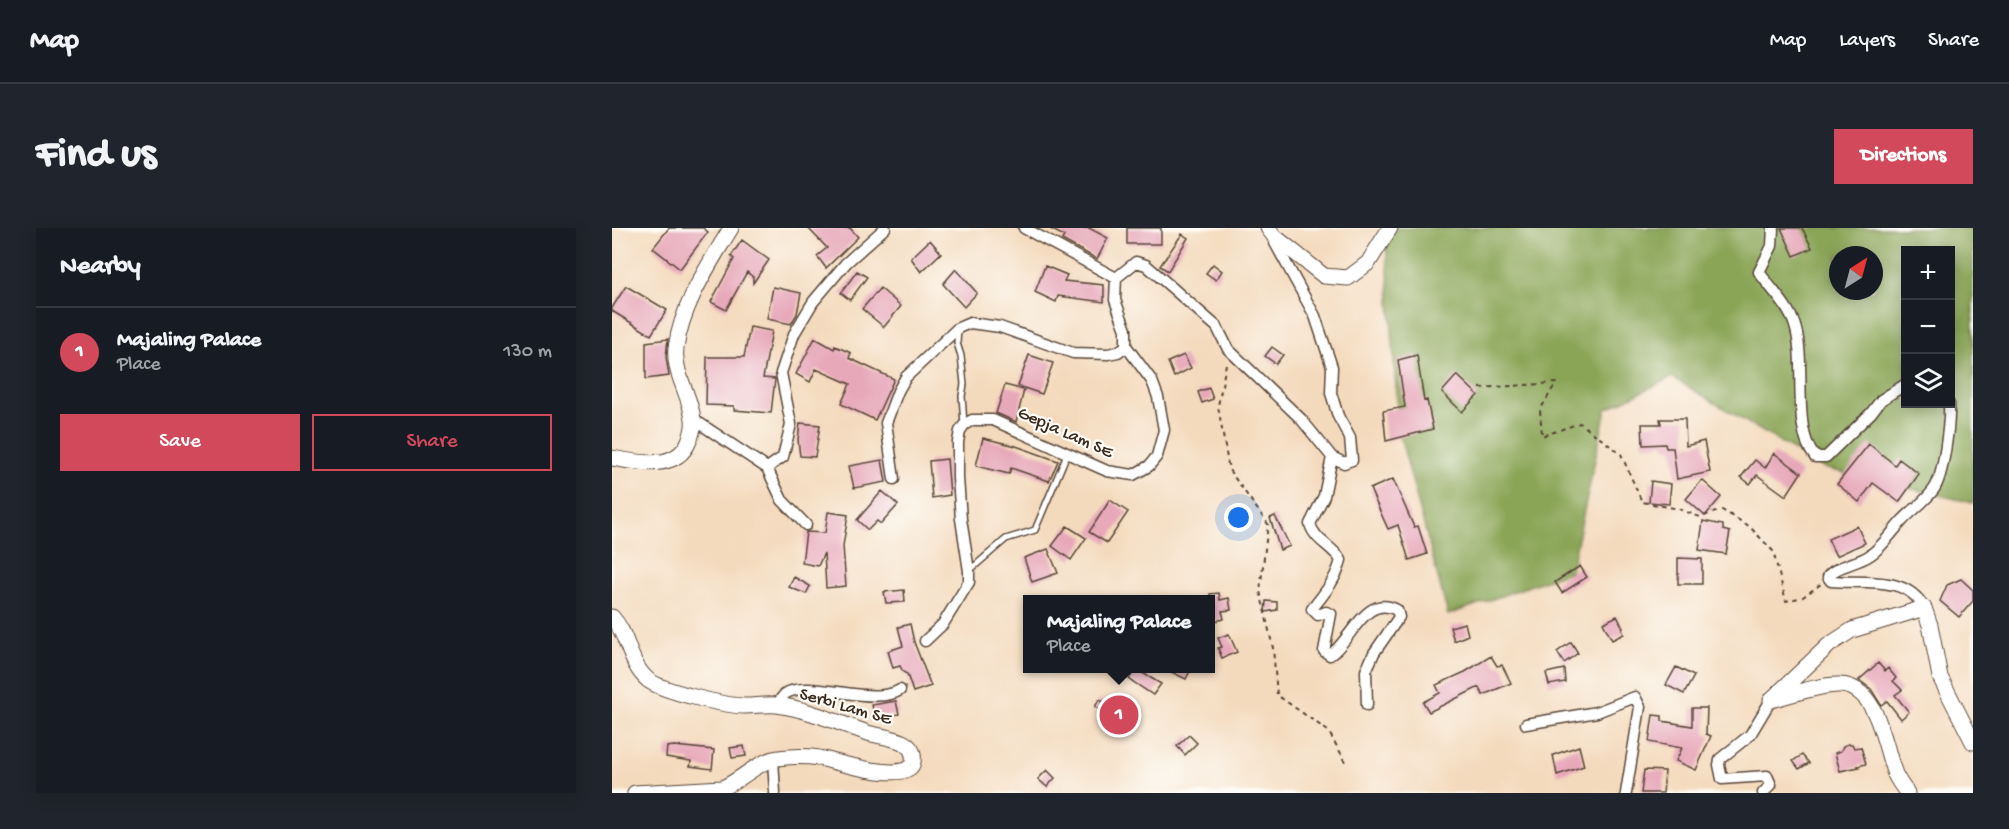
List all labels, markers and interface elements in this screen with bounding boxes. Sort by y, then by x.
text: Map [30,25,79,58]
text: Map [1770,29,1806,54]
text: Layers [1839,29,1895,54]
text: Share [1928,29,1979,54]
button: Directions [1834,129,1973,184]
text: Find us [36,132,156,181]
north arrow [1829,246,1883,300]
map controls [1901,246,1955,408]
button: + [1901,246,1955,300]
text: Nearby [60,252,141,283]
button: − [1901,300,1955,354]
text: Majaling Palace [117,328,261,354]
text: 1 [75,341,84,364]
text: 130 m [503,341,552,364]
text: Place [117,354,161,377]
button: layers [1901,354,1955,408]
street label: Gepja Lam SE [1014,403,1117,464]
button: Save [60,414,300,471]
button: Share [312,414,552,471]
your location [1224,503,1253,532]
popup [1023,595,1215,673]
text: Majaling Palace [1047,610,1191,636]
text: Place [1047,636,1091,659]
street label: Serbi Lam SE [797,684,895,731]
pin: 1 [1100,692,1138,738]

